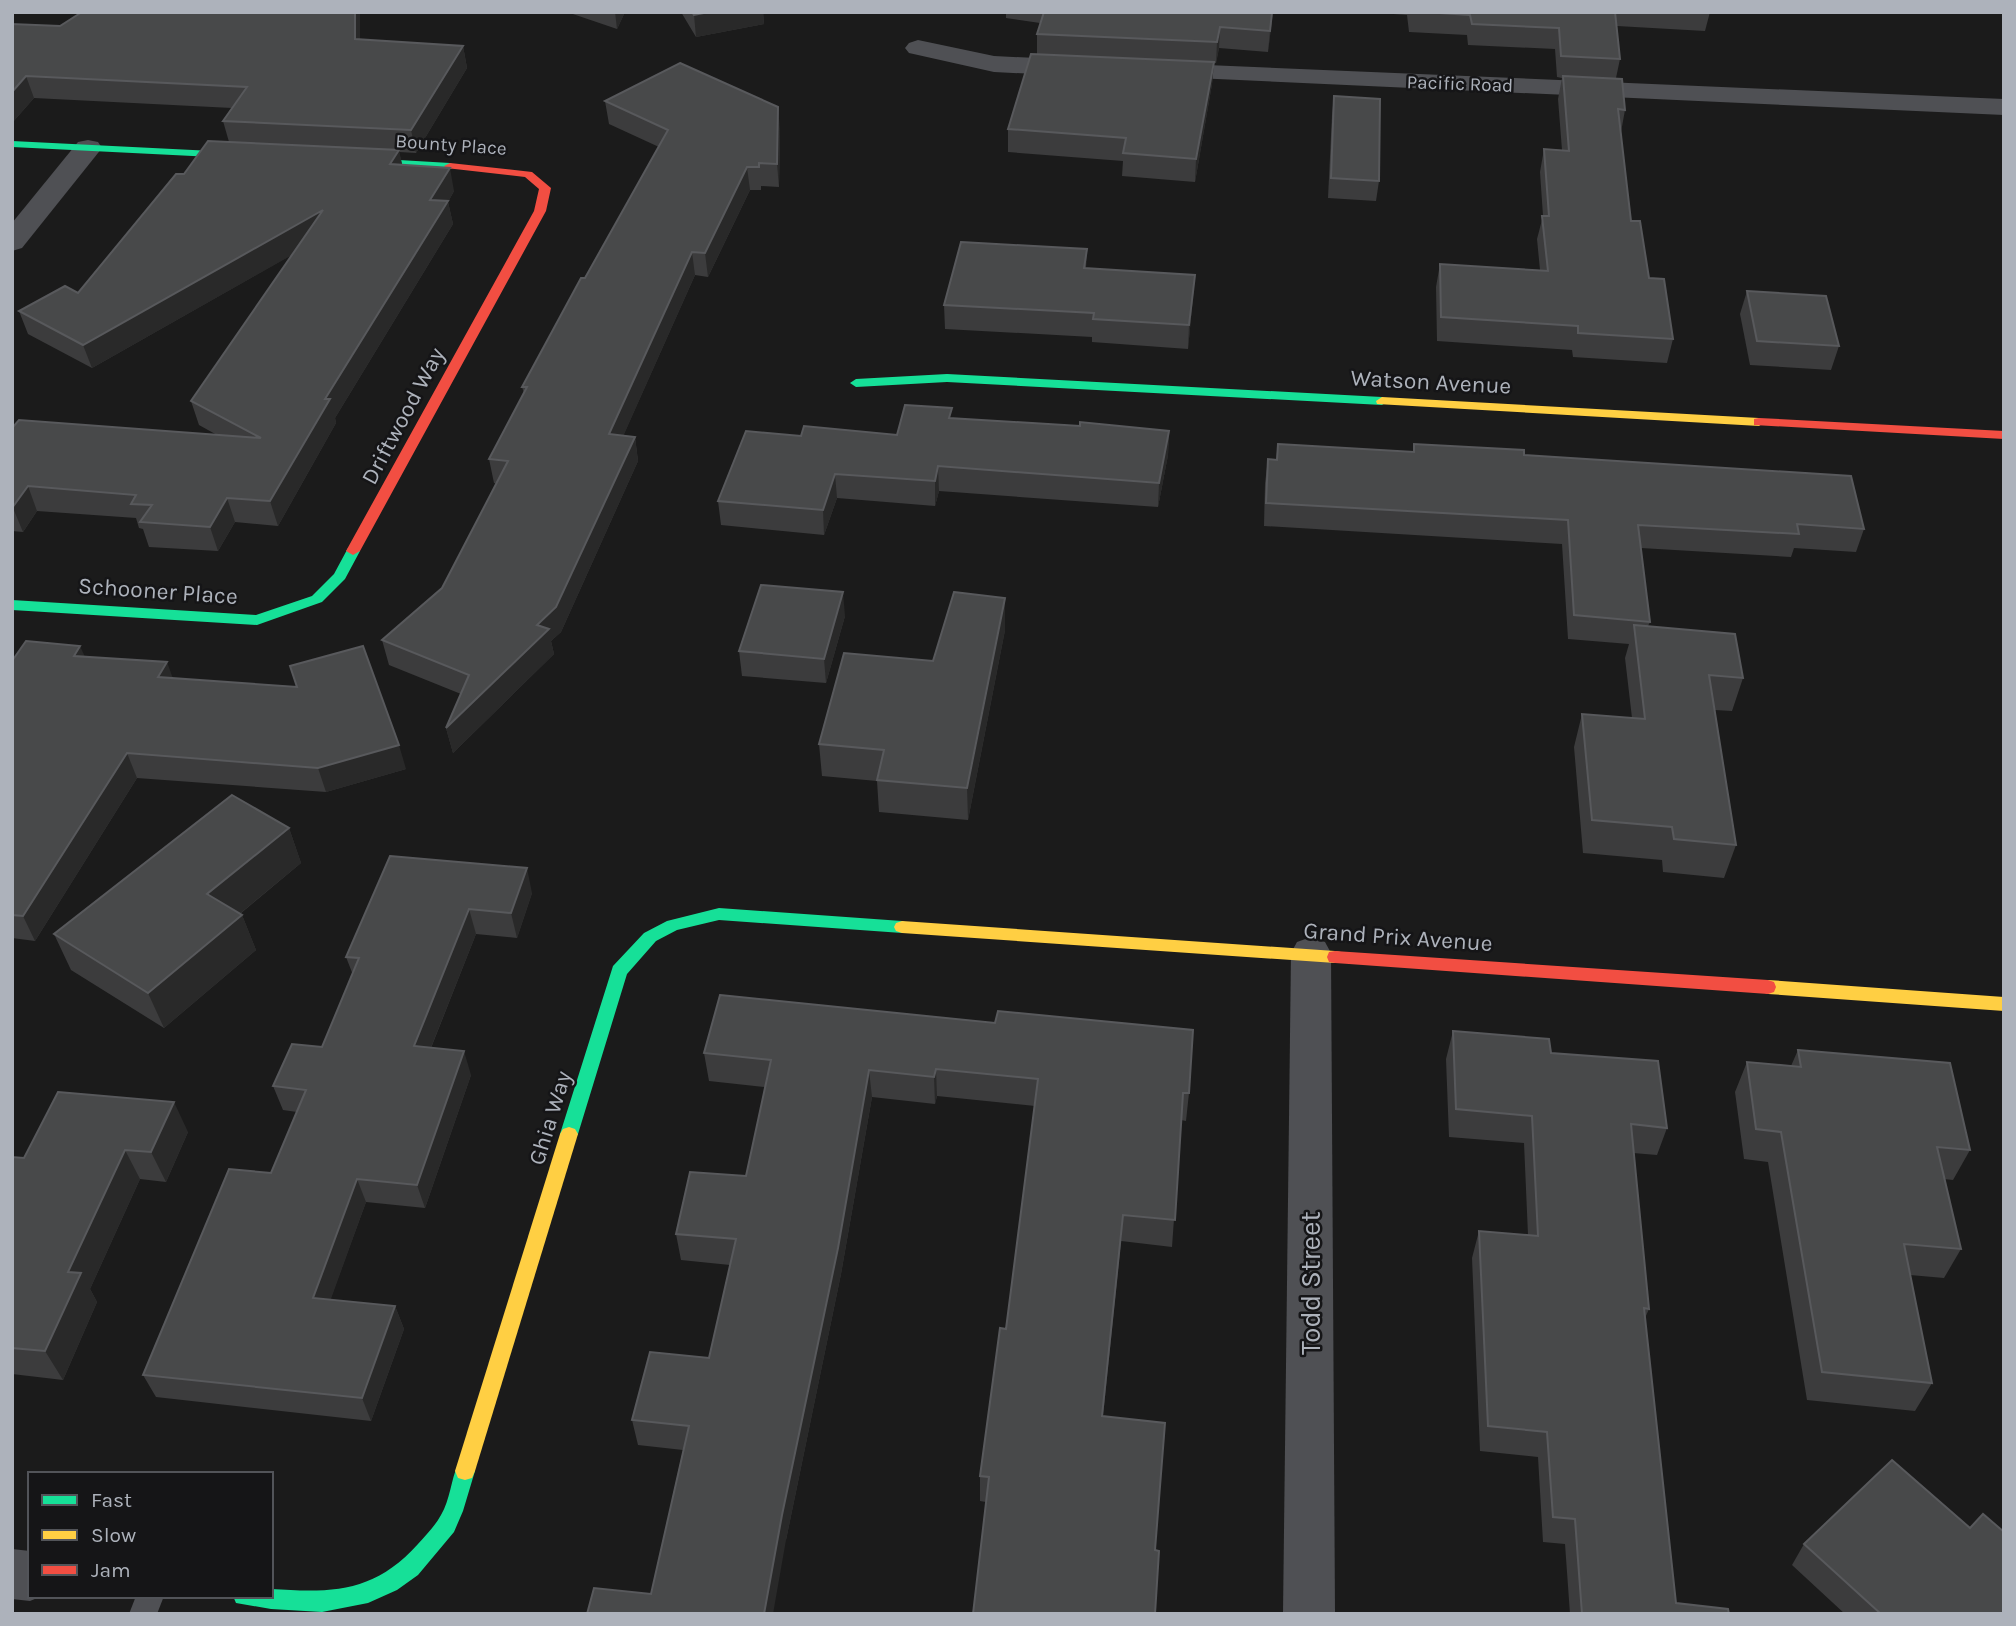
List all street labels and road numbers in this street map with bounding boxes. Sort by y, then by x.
street label: Pacific Road [1406,71,1514,97]
street label: Bounty Place [395,130,507,160]
street label: Driftwood Way [356,343,450,489]
street label: Watson Avenue [1350,364,1512,400]
street label: Schooner Place [77,572,239,610]
street label: Grand Prix Avenue [1303,917,1493,957]
street label: Ghia Way [523,1067,577,1168]
street label: Todd Street [1294,1211,1327,1355]

